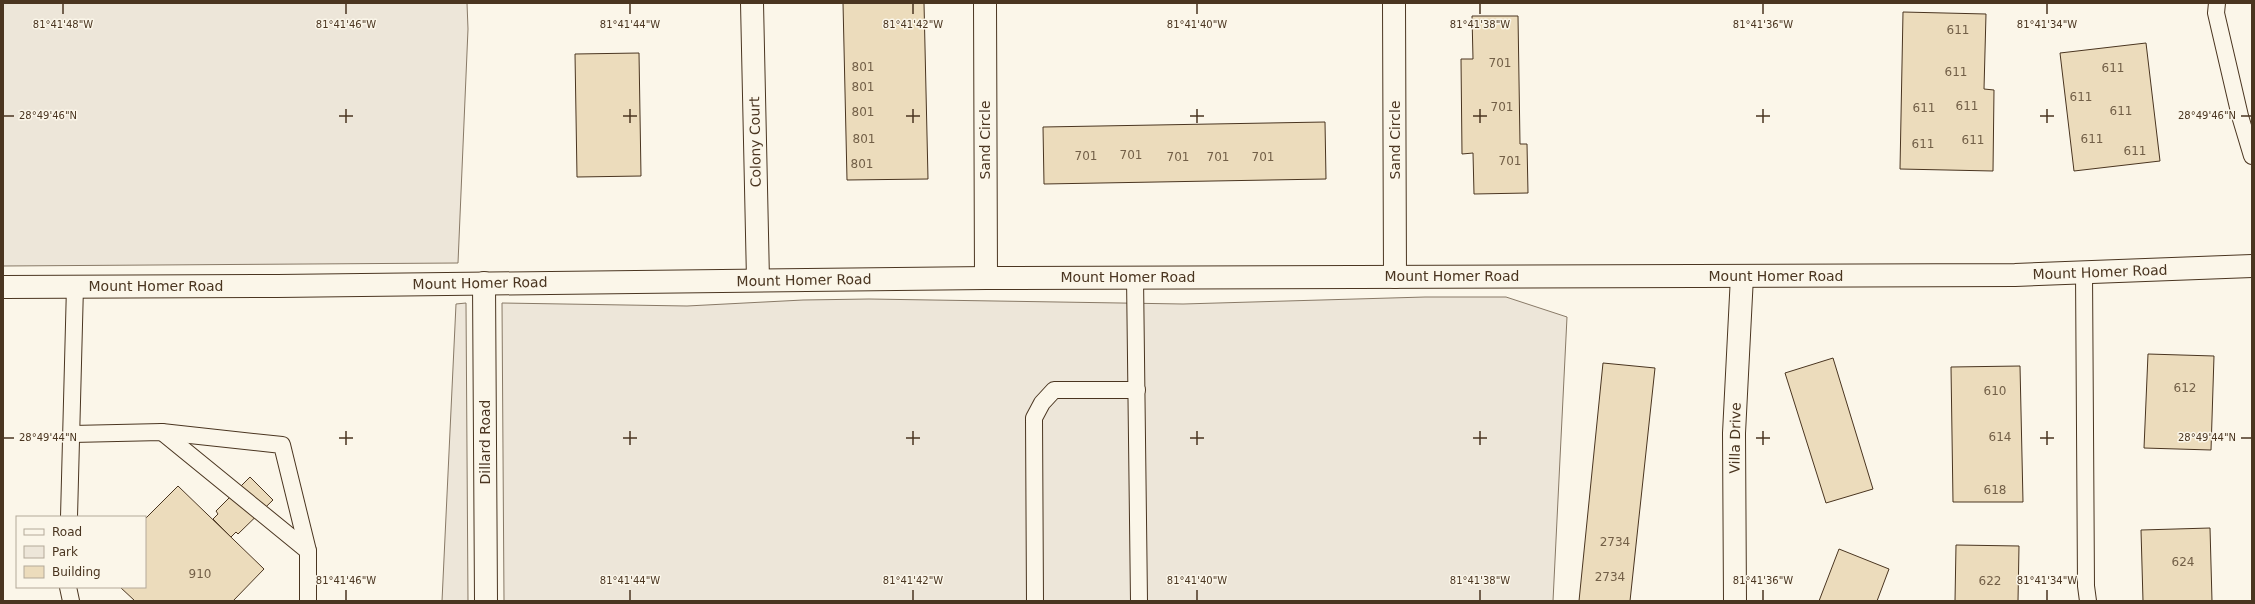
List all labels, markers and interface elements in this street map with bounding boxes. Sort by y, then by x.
text: 81°41'48"W [33,19,93,30]
text: 81°41'46"W [316,19,376,30]
text: 81°41'44"W [600,19,660,30]
text: 81°41'42"W [883,19,943,30]
text: 81°41'40"W [1167,19,1227,30]
text: 81°41'38"W [1450,19,1510,30]
text: 81°41'36"W [1733,19,1793,30]
text: 81°41'34"W [2017,19,2077,30]
house number: 611 [1947,23,1969,37]
house number: 701 [1489,56,1511,70]
house number: 801 [852,60,874,74]
house number: 611 [2102,61,2124,75]
house number: 611 [1945,65,1967,79]
house number: 801 [852,80,874,94]
house number: 611 [2070,90,2092,104]
street label: Colony Court [746,96,764,188]
house number: 611 [1956,99,1978,113]
house number: 701 [1491,100,1513,114]
street label: Sand Circle [977,101,993,180]
street label: Sand Circle [1387,101,1403,180]
house number: 611 [1913,101,1935,115]
house number: 611 [2110,104,2132,118]
house number: 801 [852,105,874,119]
text: 28°49'46"N [19,110,77,121]
text: 28°49'46"N [2178,110,2236,121]
house number: 801 [853,132,875,146]
house number: 611 [2081,132,2103,146]
house number: 611 [1962,133,1984,147]
house number: 611 [1912,137,1934,151]
house number: 611 [2124,144,2146,158]
house number: 701 [1120,148,1142,162]
house number: 701 [1075,149,1097,163]
house number: 701 [1167,150,1189,164]
house number: 701 [1207,150,1229,164]
house number: 701 [1252,150,1274,164]
house number: 701 [1499,154,1521,168]
house number: 801 [851,157,873,171]
street label: Mount Homer Road [2032,262,2168,282]
street label: Mount Homer Road [1384,268,1520,284]
street label: Mount Homer Road [1708,268,1844,284]
street label: Mount Homer Road [1060,269,1196,285]
street label: Mount Homer Road [736,271,872,289]
street label: Mount Homer Road [412,274,548,292]
street label: Mount Homer Road [88,278,224,294]
house number: 612 [2174,381,2196,395]
house number: 610 [1984,384,2006,398]
street label: Dillard Road [477,399,493,485]
street label: Villa Drive [1726,402,1744,474]
house number: 614 [1989,430,2011,444]
text: 28°49'44"N [19,432,77,443]
text: 28°49'44"N [2178,432,2236,443]
house number: 618 [1984,483,2006,497]
legend [16,516,146,588]
text: Road [52,525,82,539]
house number: 2734 [1600,535,1630,549]
text: Park [52,545,78,559]
house number: 624 [2172,555,2194,569]
text: Building [52,565,101,579]
house number: 910 [189,567,211,581]
house number: 2734 [1595,570,1625,584]
house number: 622 [1979,574,2001,588]
text: 81°41'46"W [316,575,376,586]
text: 81°41'44"W [600,575,660,586]
text: 81°41'42"W [883,575,943,586]
text: 81°41'40"W [1167,575,1227,586]
text: 81°41'38"W [1450,575,1510,586]
text: 81°41'36"W [1733,575,1793,586]
text: 81°41'34"W [2017,575,2077,586]

